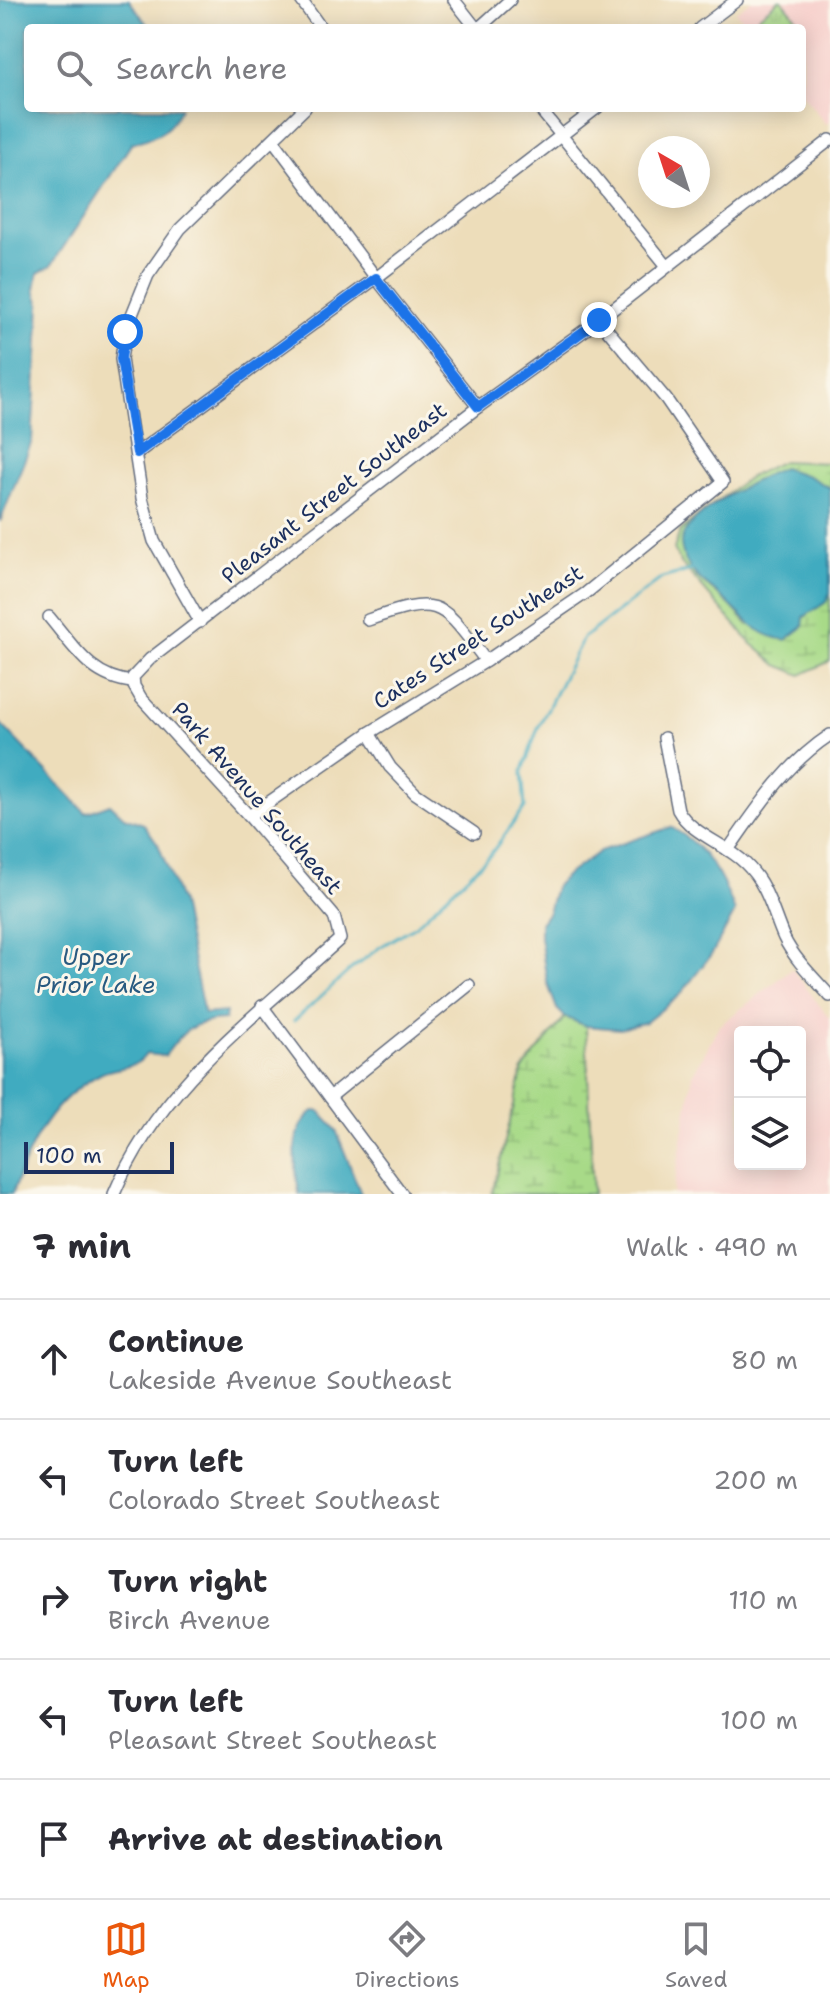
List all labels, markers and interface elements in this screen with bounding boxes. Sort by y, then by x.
search box [24,24,806,112]
icon: search [52,46,96,90]
text: Search here [116,48,287,89]
north arrow [638,136,710,208]
route end [581,302,617,338]
route start [107,314,143,350]
street label: Pleasant Street Southeast [215,396,453,590]
street label: Cates Street Southeast [367,558,589,716]
street label: Park Avenue Southeast [165,696,349,900]
water label: Upper Prior Lake [36,941,156,1001]
map controls [734,1026,806,1170]
button: locate [734,1026,806,1098]
button: layers [734,1098,806,1170]
scale bar [24,1138,174,1174]
text: 100 m [36,1141,102,1170]
text: 7 min [32,1223,131,1269]
text: Walk · 490 m [626,1229,798,1264]
text: Continue [108,1321,244,1362]
icon: ahead [32,1337,76,1381]
text: 80 m [731,1342,798,1377]
text: Lakeside Avenue Southeast [108,1362,452,1397]
text: Turn left [108,1441,243,1482]
icon: left [32,1457,76,1501]
text: 200 m [713,1462,798,1497]
text: Colorado Street Southeast [108,1482,440,1517]
text: Turn right [108,1561,267,1602]
icon: right [32,1577,76,1621]
text: 110 m [728,1582,798,1617]
text: Birch Avenue [108,1602,271,1637]
text: Turn left [108,1681,243,1722]
icon: left [32,1697,76,1741]
text: 100 m [720,1702,798,1737]
text: Pleasant Street Southeast [108,1722,437,1757]
icon: arrive [32,1817,76,1861]
text: Arrive at destination [108,1819,443,1860]
tab: Map [103,1917,150,1994]
tab: Directions [355,1917,460,1994]
tab: Saved [665,1917,727,1994]

